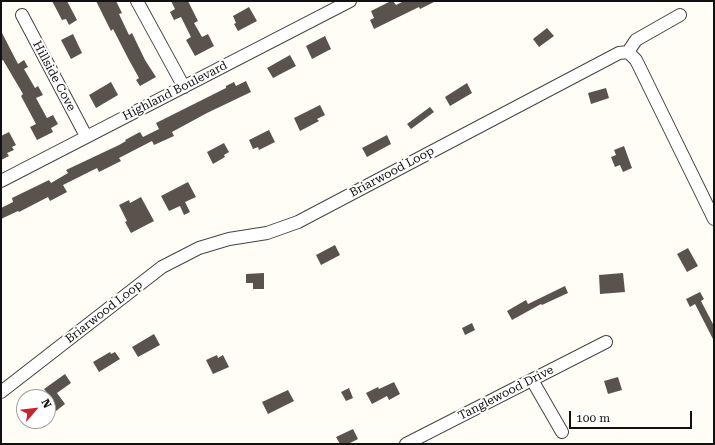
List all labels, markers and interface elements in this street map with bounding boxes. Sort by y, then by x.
street label: Hillside Cove [30,39,78,113]
street label: Highland Boulevard [120,58,230,124]
street label: Briarwood Loop [347,144,437,200]
street label: Briarwood Loop [63,277,145,347]
street label: Tanglewood Drive [456,363,556,423]
north arrow [16,389,56,429]
text: N [38,397,54,410]
scale bar [571,403,694,429]
text: 100 m [576,411,610,425]

